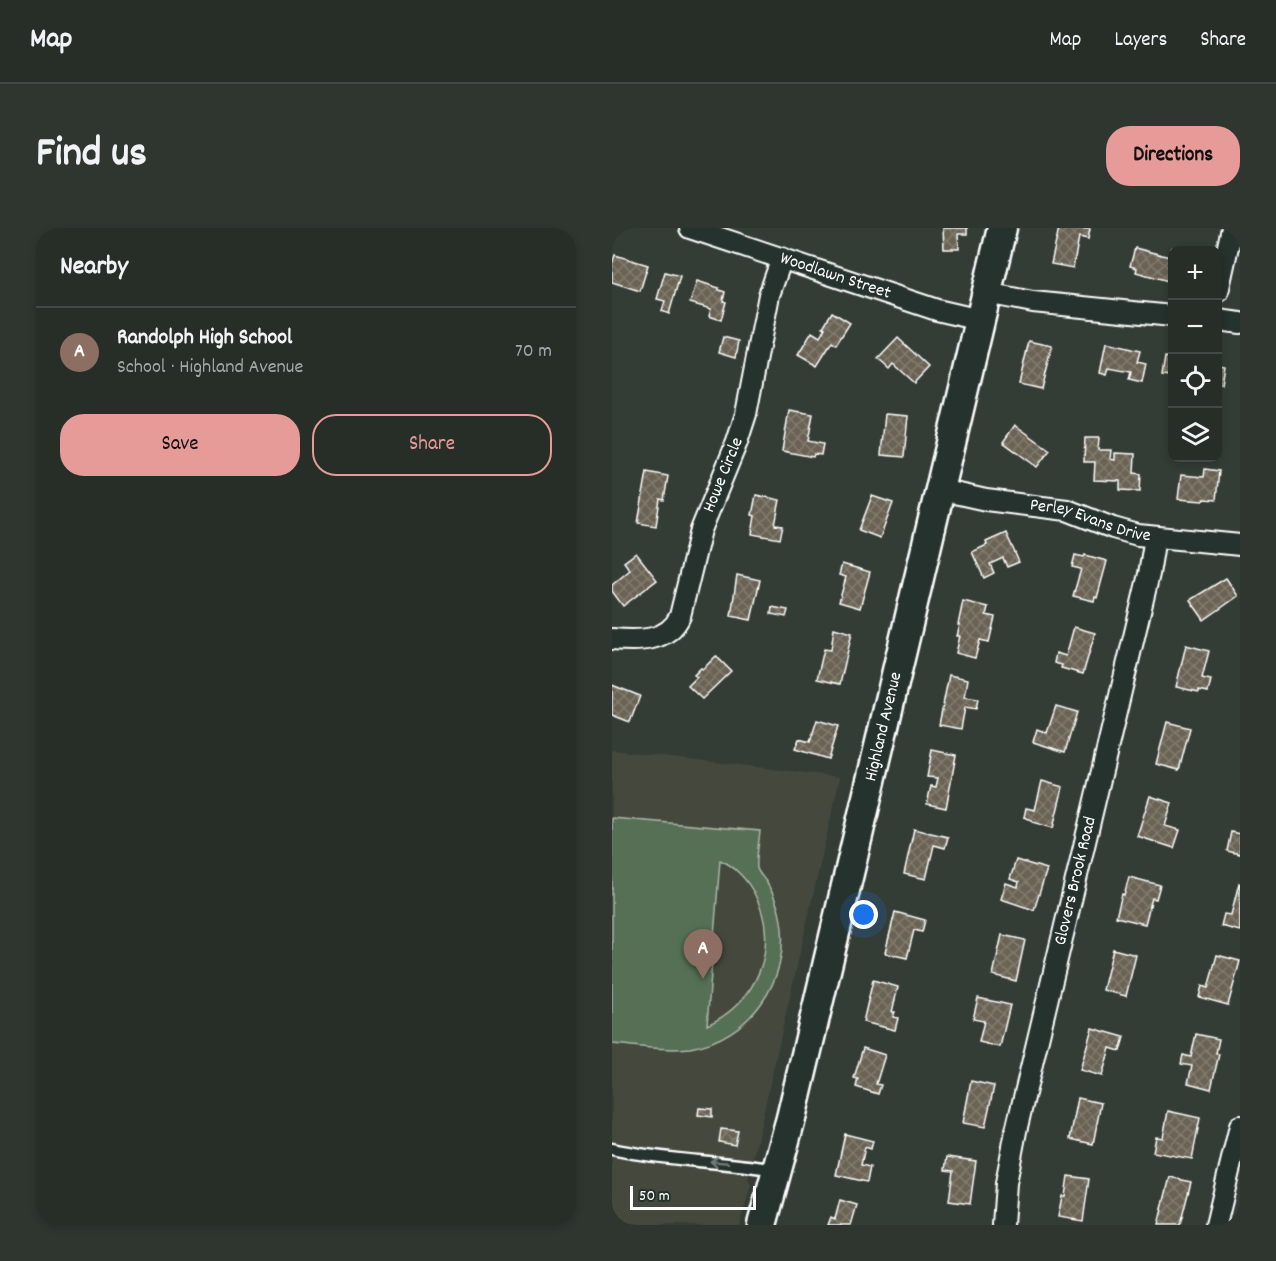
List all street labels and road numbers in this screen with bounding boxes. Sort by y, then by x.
street label: Woodlawn Street [776,246,894,306]
street label: Howe Circle [697,434,750,517]
street label: Perley Evans Drive [1028,493,1152,549]
street label: Highland Avenue [859,669,909,784]
street label: Glovers Brook Road [1048,814,1103,948]

